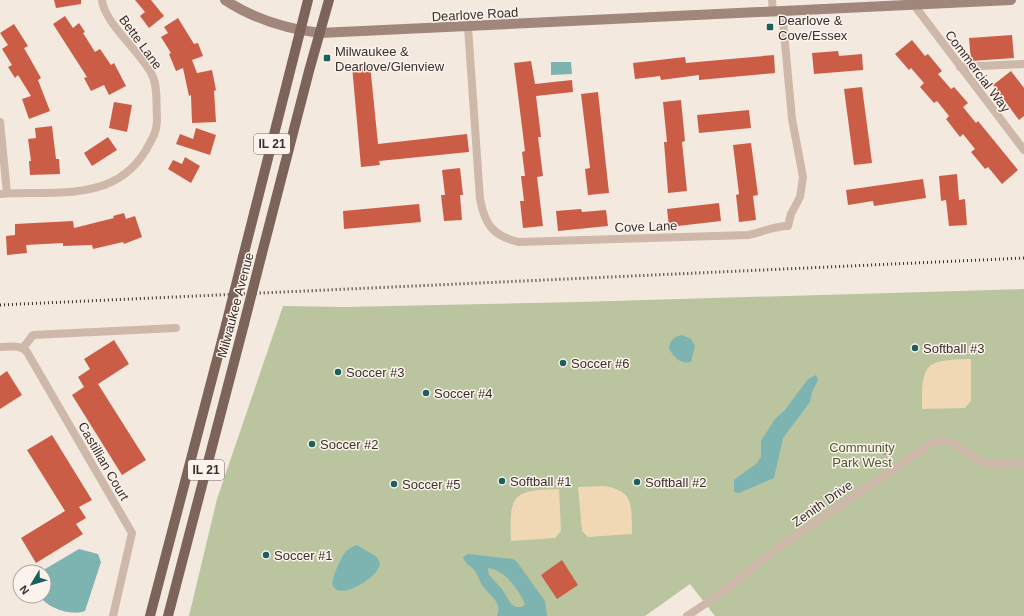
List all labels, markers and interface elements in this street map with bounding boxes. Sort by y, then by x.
street label: Dearlove Road [431,5,519,24]
street label: Bette Lane [116,12,165,72]
place label: Dearlove & Cove/Essex [778,13,848,43]
marker: Dearlove & Cove/Essex [765,22,775,32]
street label: Commercial Way [942,27,1014,116]
place label: Milwaukee & Dearlove/Glenview [335,44,445,74]
marker: Milwaukee & Dearlove/Glenview [322,53,332,63]
road number: IL 21 [254,134,290,154]
street label: Cove Lane [614,218,678,235]
street label: Milwaukee Avenue [214,251,257,359]
place label: Softball #3 [923,341,984,356]
marker: Softball #3 [910,343,920,353]
place label: Soccer #6 [571,356,630,371]
marker: Soccer #6 [558,358,568,368]
place label: Soccer #3 [346,365,405,380]
marker: Soccer #3 [333,367,343,377]
place label: Soccer #4 [434,386,493,401]
marker: Soccer #4 [421,388,431,398]
street label: Castillian Court [75,419,132,503]
place label: Soccer #2 [320,437,379,452]
marker: Soccer #2 [307,439,317,449]
park label: Community Park West [829,440,895,470]
road number: IL 21 [188,460,224,480]
place label: Softball #1 [510,474,571,489]
place label: Softball #2 [645,475,706,490]
marker: Softball #1 [497,476,507,486]
place label: Soccer #5 [402,477,461,492]
marker: Softball #2 [632,477,642,487]
street label: Zenith Drive [789,477,855,530]
marker: Soccer #5 [389,479,399,489]
place label: Soccer #1 [274,548,333,563]
marker: Soccer #1 [261,550,271,560]
north arrow [12,564,52,604]
text: N [17,583,31,597]

